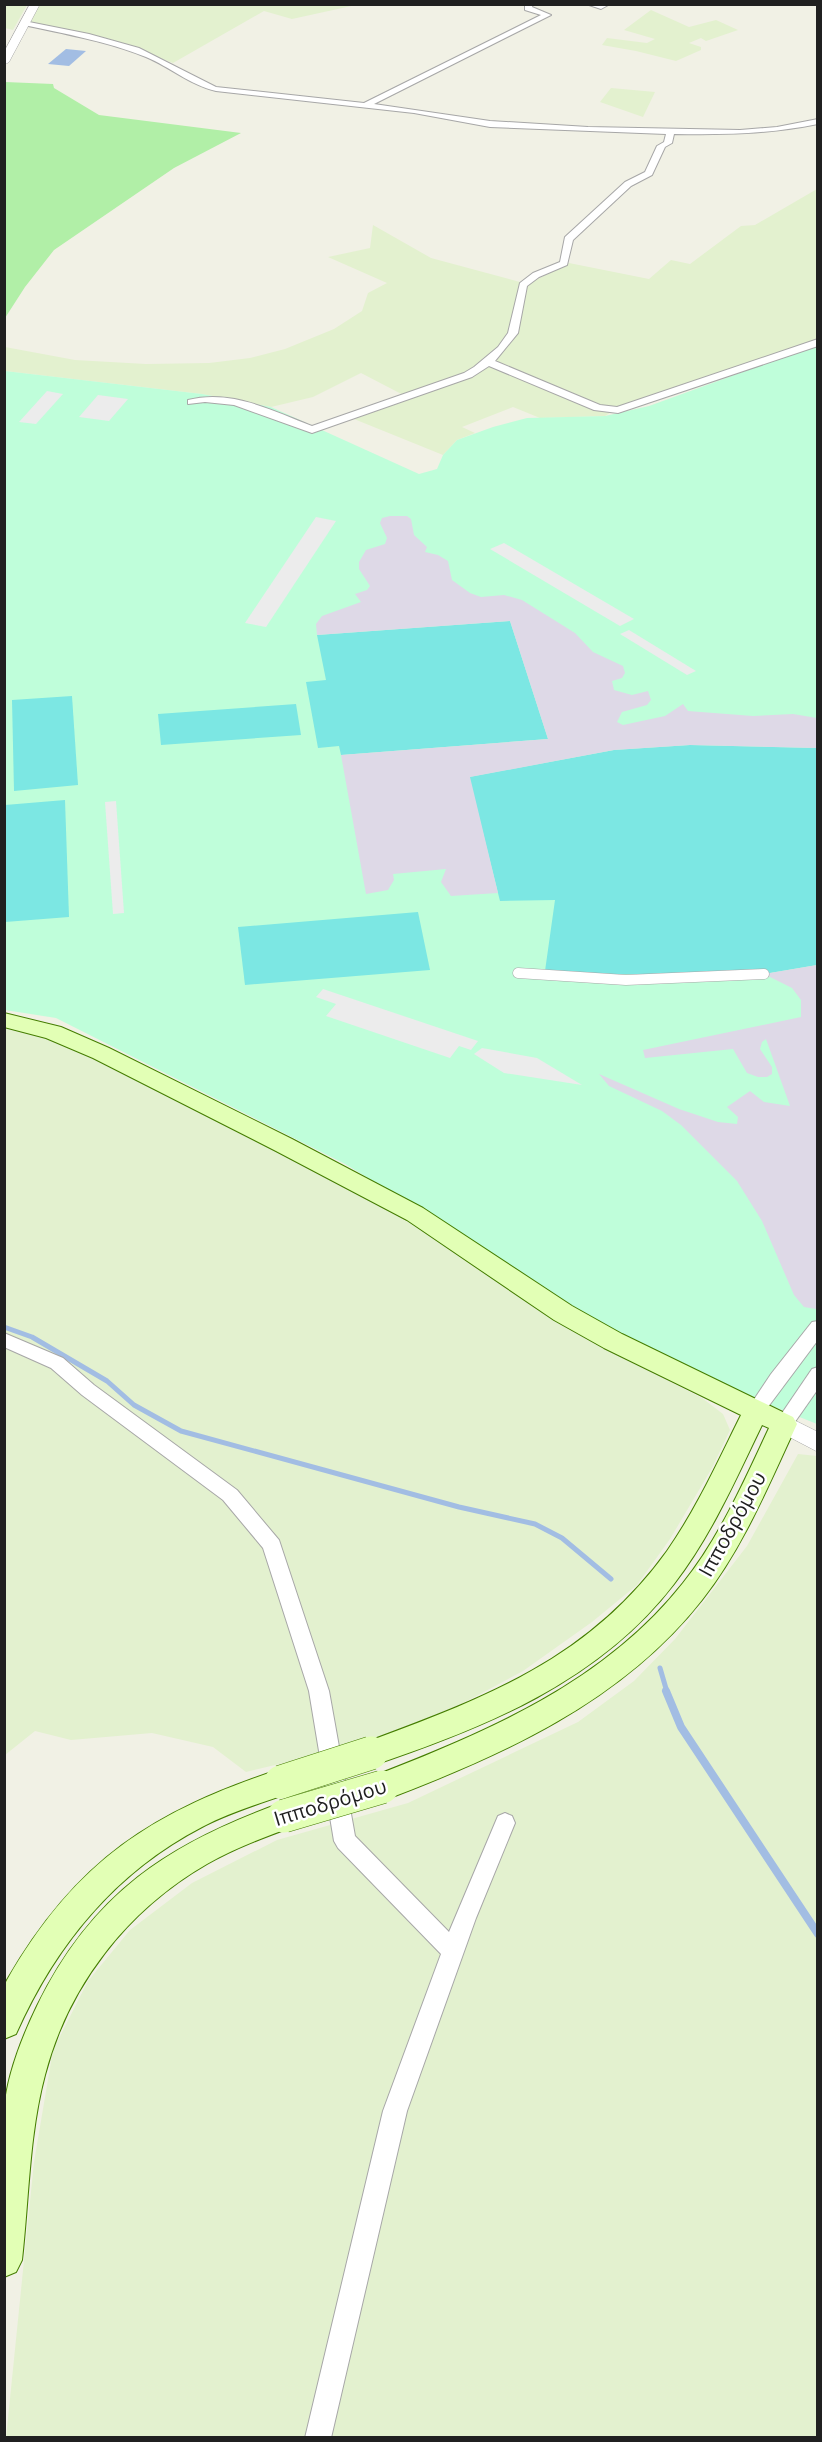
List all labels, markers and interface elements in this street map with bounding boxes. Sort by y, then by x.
street label: Ιπποδρόμου [692,1467,772,1581]
street label: Ιπποδρόμου [270,1772,390,1832]

